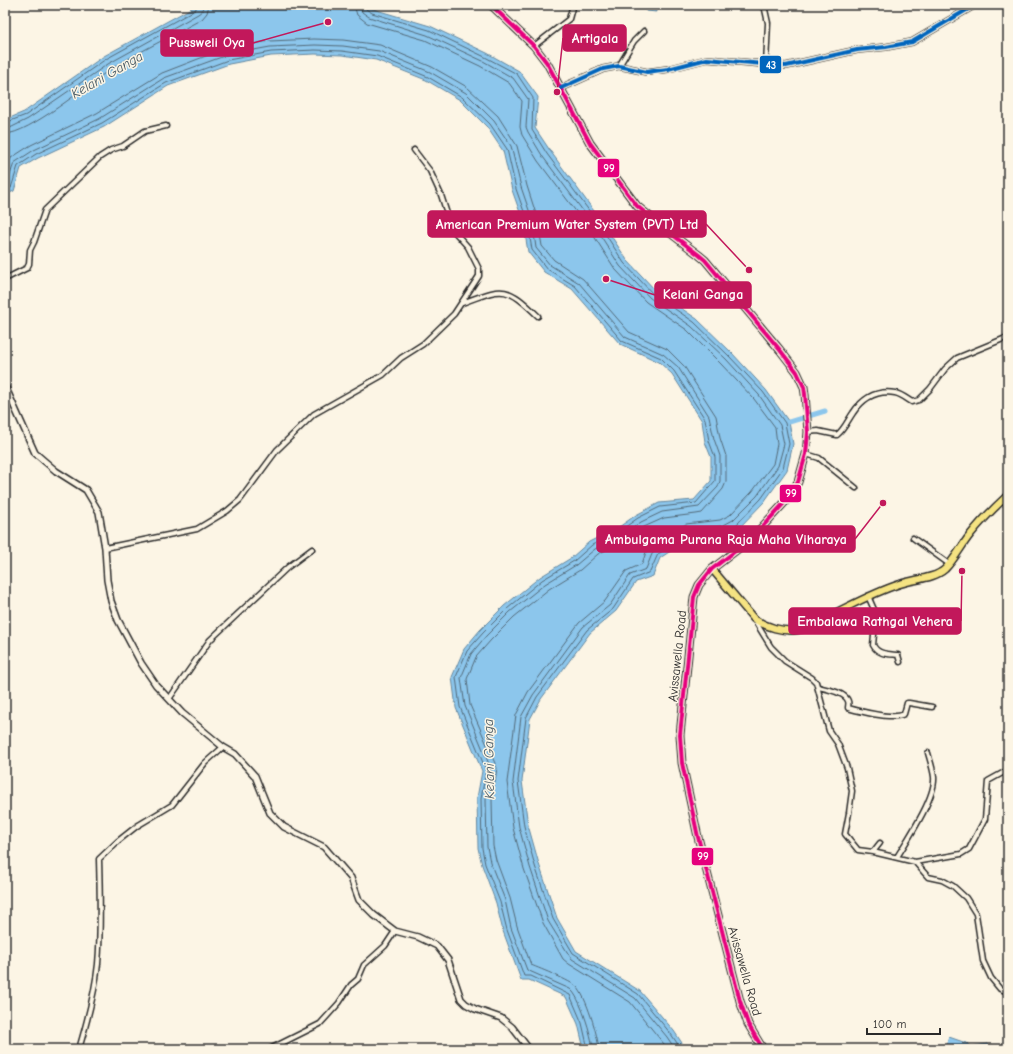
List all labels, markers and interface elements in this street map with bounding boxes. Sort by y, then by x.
callout: Artigala [563,25,626,51]
callout: Pussweli Oya [161,30,253,56]
text: Artigala [572,30,618,47]
text: Pussweli Oya [169,34,245,51]
water label: Kelani Ganga [68,48,146,102]
line badge: 43 [759,55,782,74]
text: 43 [766,59,776,72]
line badge: 99 [597,158,620,178]
text: 99 [603,162,615,175]
callout: American Premium Water System (PVT) Ltd [428,211,706,237]
text: American Premium Water System (PVT) Ltd [436,216,698,233]
callout: Kelani Ganga [655,282,751,308]
text: Kelani Ganga [663,286,743,303]
line badge: 99 [779,484,802,503]
text: 99 [785,487,797,500]
callout: Ambulgama Purana Raja Maha Viharaya [597,526,855,552]
text: Ambulgama Purana Raja Maha Viharaya [605,531,847,548]
callout: Embalawa Rathgal Vehera [789,608,961,634]
street label: Avissawella Road [665,609,689,703]
text: Embalawa Rathgal Vehera [797,613,953,630]
water label: Kelani Ganga [480,719,498,799]
line badge: 99 [691,847,714,866]
text: 99 [697,850,709,863]
street label: Avissawella Road [725,925,765,1017]
scale bar [867,1010,940,1036]
text: 100 m [873,1017,906,1031]

